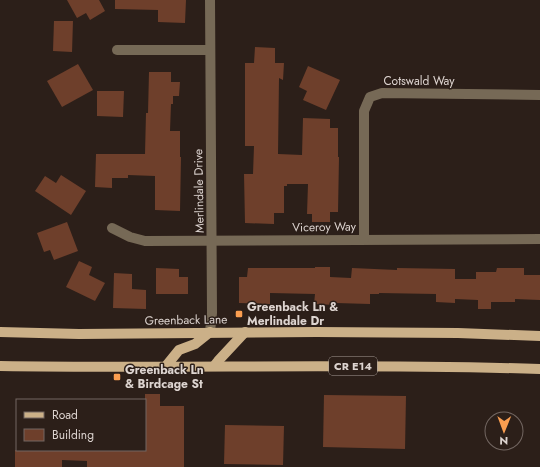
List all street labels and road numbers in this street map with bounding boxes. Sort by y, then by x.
street label: Cotswald Way [383,72,455,90]
street label: Merlindale Drive [189,149,209,233]
street label: Viceroy Way [292,217,357,237]
street label: Greenback Lane [144,310,228,330]
road number: CR E14 [329,357,377,375]

